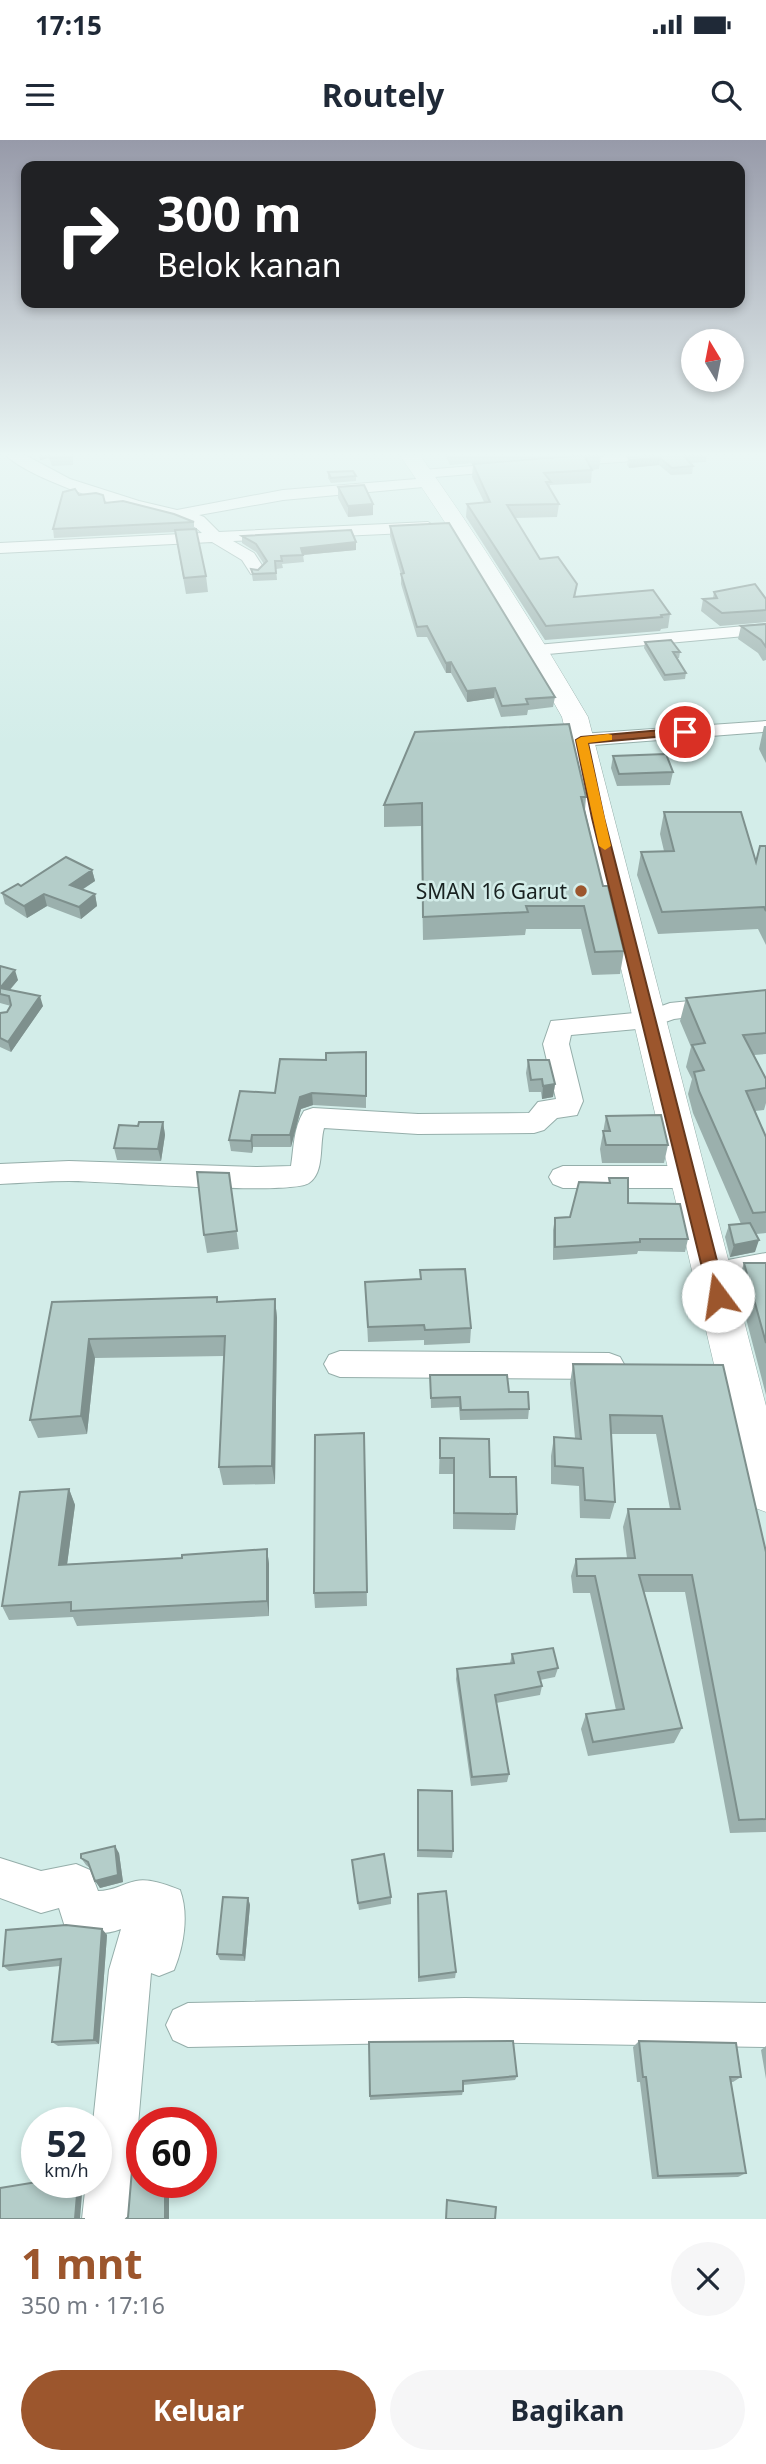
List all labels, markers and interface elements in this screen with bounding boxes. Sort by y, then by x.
text: 17:15 [35,7,102,43]
text: Routely [322,73,444,116]
icon: menu [21,76,59,114]
icon: search [707,76,745,114]
text: 300 m [157,180,302,246]
icon: right [42,189,133,280]
text: Belok kanan [157,243,341,286]
north arrow [681,329,744,392]
map controls [681,329,744,392]
pin [655,702,715,762]
icon: arrive [666,713,704,751]
place label: SMAN 16 Garut [416,877,567,905]
marker: SMAN 16 Garut [573,883,589,899]
position arrow [681,1259,755,1333]
speed limit sign: 60 [126,2107,217,2198]
text: 52 [46,2120,87,2167]
text: km/h [44,2158,89,2182]
text: 1 mnt [21,2234,142,2291]
button: close [671,2242,745,2316]
text: 350 m · 17:16 [21,2289,165,2321]
button: Keluar [21,2370,376,2450]
button: Bagikan [390,2370,745,2450]

